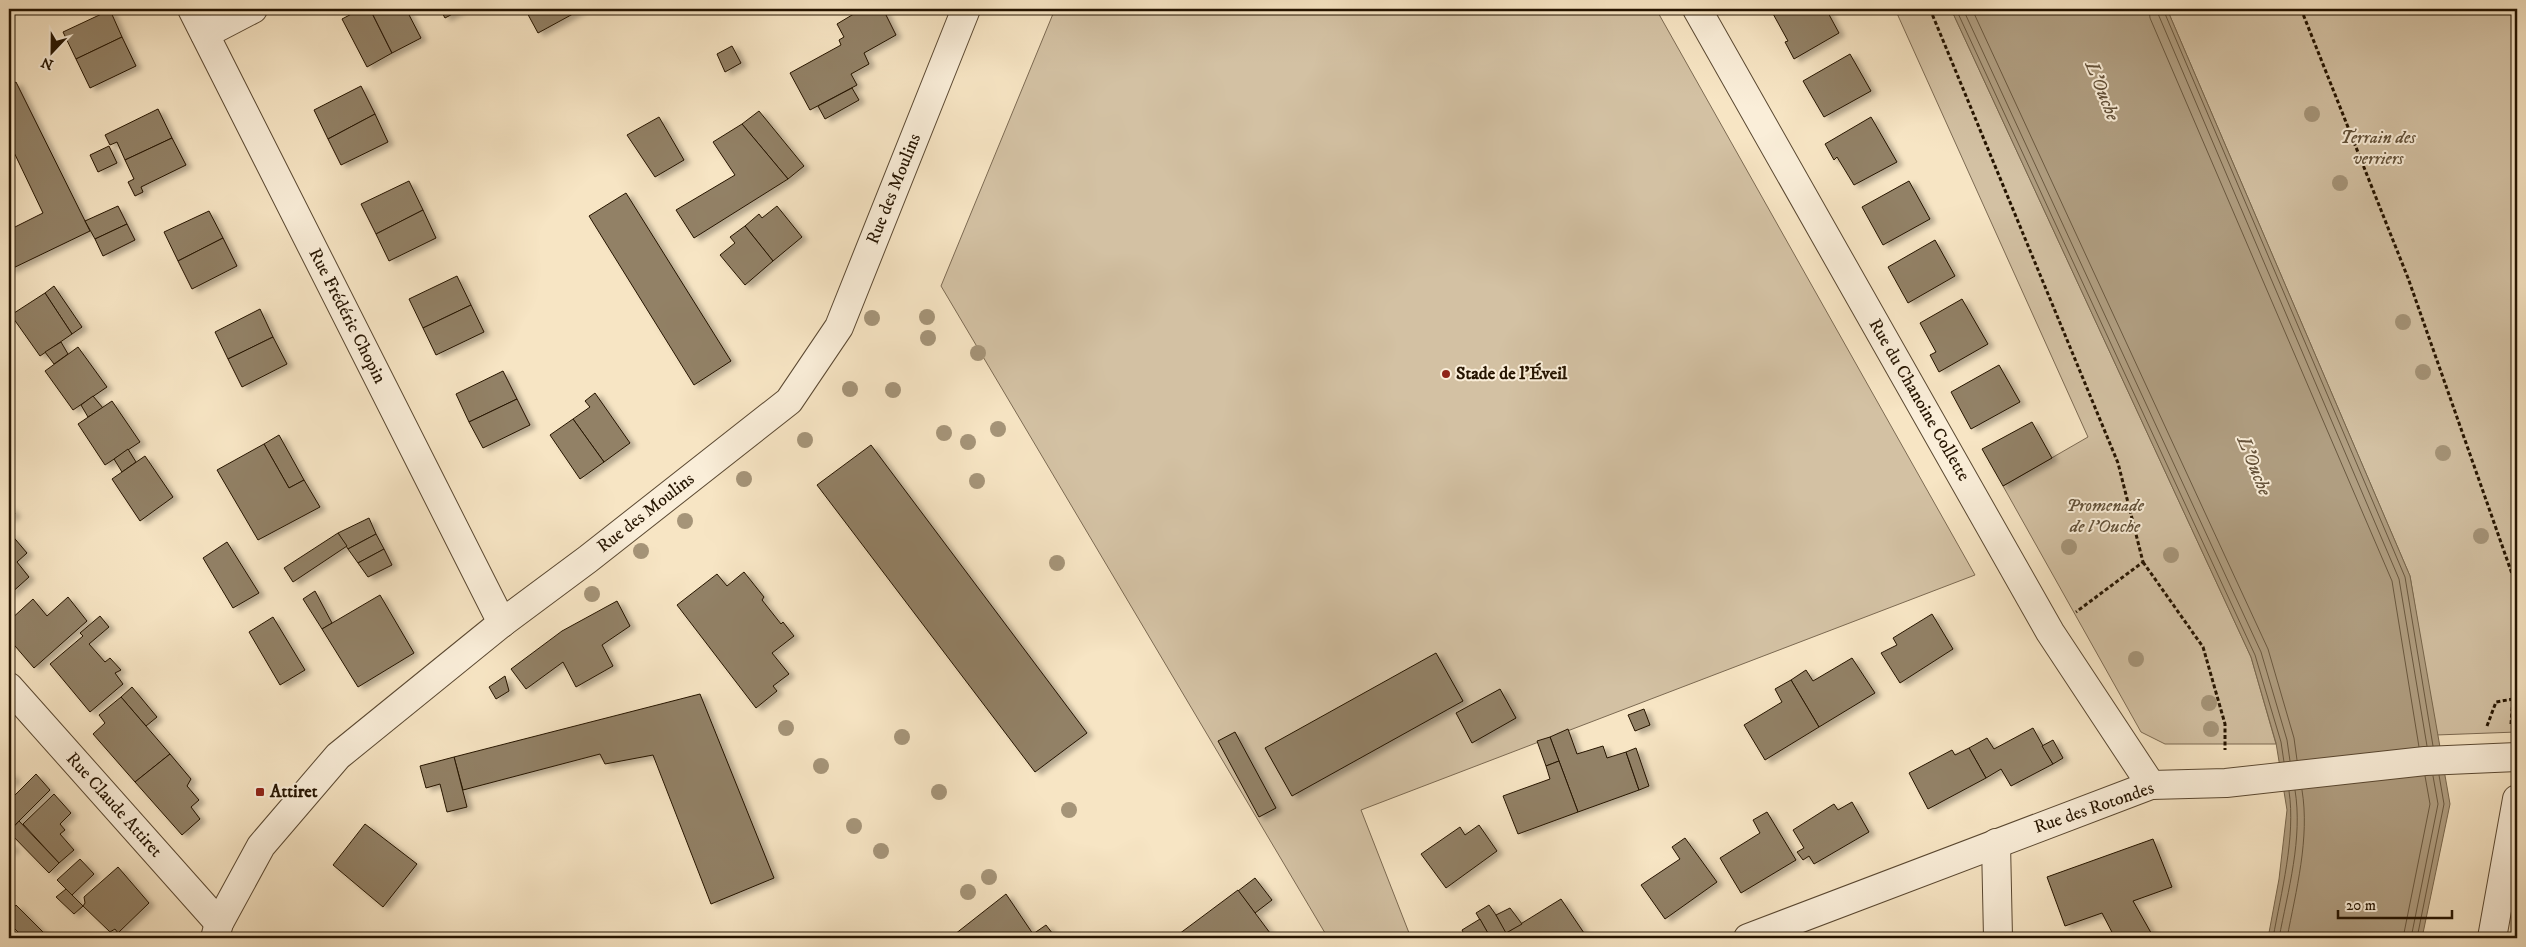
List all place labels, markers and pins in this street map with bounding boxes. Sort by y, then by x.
place label: Stade de l'Éveil [1456,362,1568,385]
marker: Stade de l'Éveil [1440,368,1452,380]
place label: Attiret [269,781,318,803]
marker: Attiret [254,786,266,798]

